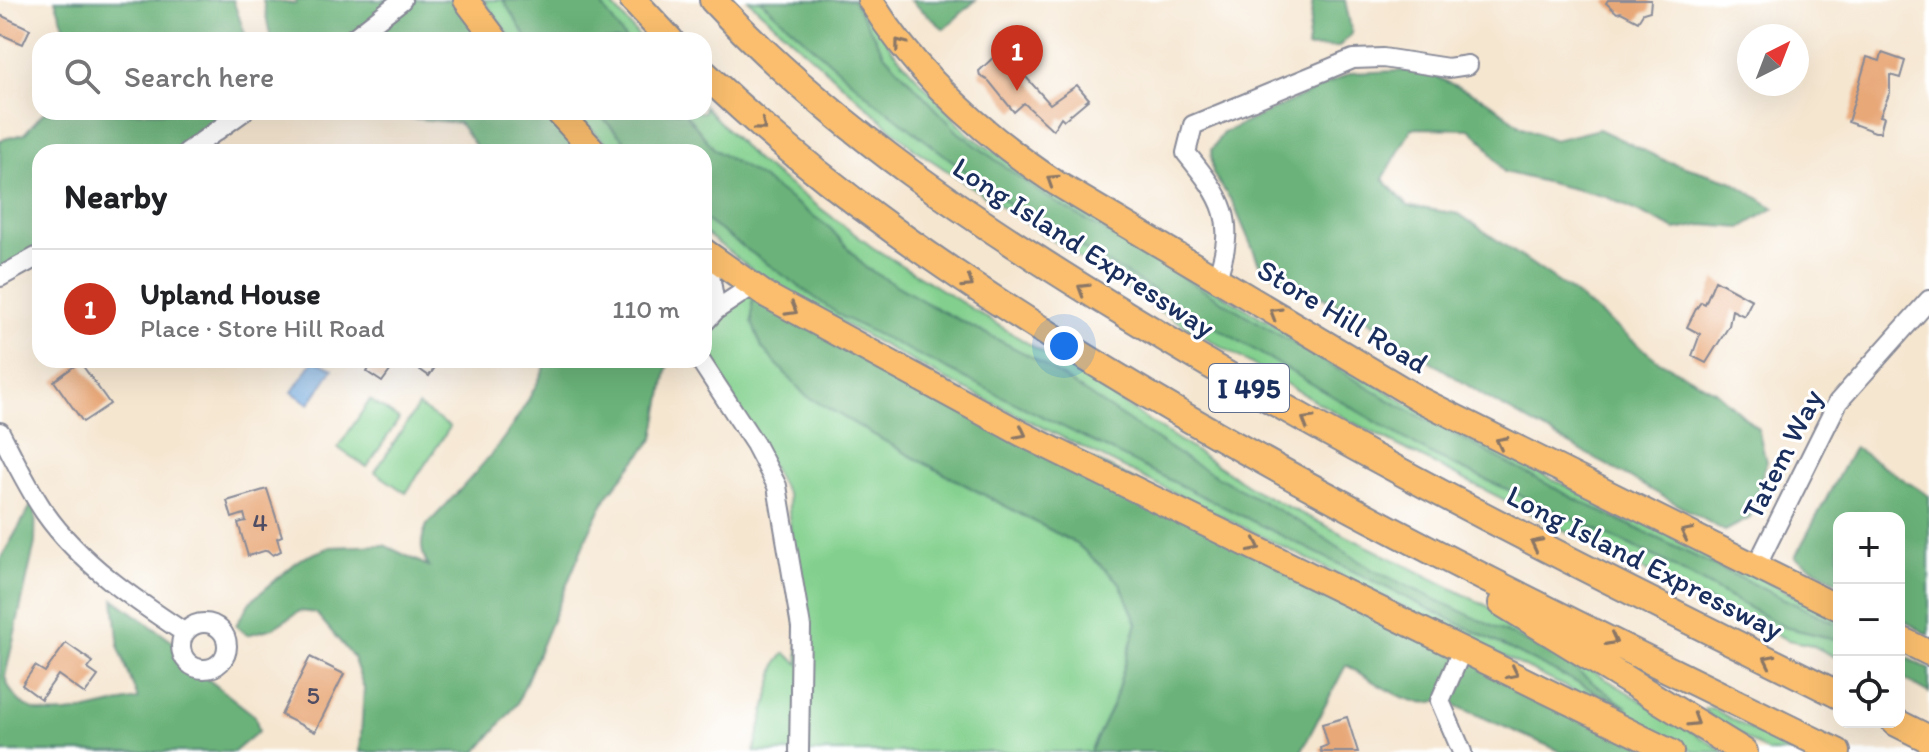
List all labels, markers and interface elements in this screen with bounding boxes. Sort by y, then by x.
north arrow [1737,24,1809,96]
pin: 1 [991,25,1043,91]
search box [32,32,712,120]
one-way arrow [896,38,910,52]
icon: search [60,54,104,98]
text: Search here [124,58,274,95]
one-way arrow [752,116,766,131]
street label: Long Island Expressway [946,148,1222,346]
one-way arrow [1047,174,1061,189]
text: Nearby [64,176,167,217]
street label: Store Hill Road [1251,251,1435,381]
one-way arrow [959,274,974,289]
text: Upland House [140,275,321,312]
one-way arrow [1078,283,1092,298]
text: 1 [84,293,96,325]
text: 110 m [612,293,680,325]
one-way arrow [783,300,798,316]
one-way arrow [1269,307,1284,323]
text: Place · Store Hill Road [140,312,385,344]
your location [1044,326,1084,366]
road number: I 495 [1209,364,1289,412]
street label: Tatem Way [1733,383,1831,525]
one-way arrow [1301,415,1316,431]
one-way arrow [1012,424,1027,439]
one-way arrow [1495,436,1510,452]
street label: Long Island Expressway [1501,476,1789,648]
house number: 4 [252,506,268,538]
map controls [1833,512,1905,728]
button: + [1833,512,1905,584]
one-way arrow [1680,527,1695,543]
one-way arrow [1246,536,1261,552]
one-way arrow [1530,538,1545,554]
button: − [1833,584,1905,656]
one-way arrow [1603,630,1618,646]
one-way arrow [1763,654,1778,670]
button: locate [1833,656,1905,728]
one-way arrow [1505,663,1520,679]
house number: 5 [306,679,320,711]
one-way arrow [1686,712,1700,727]

